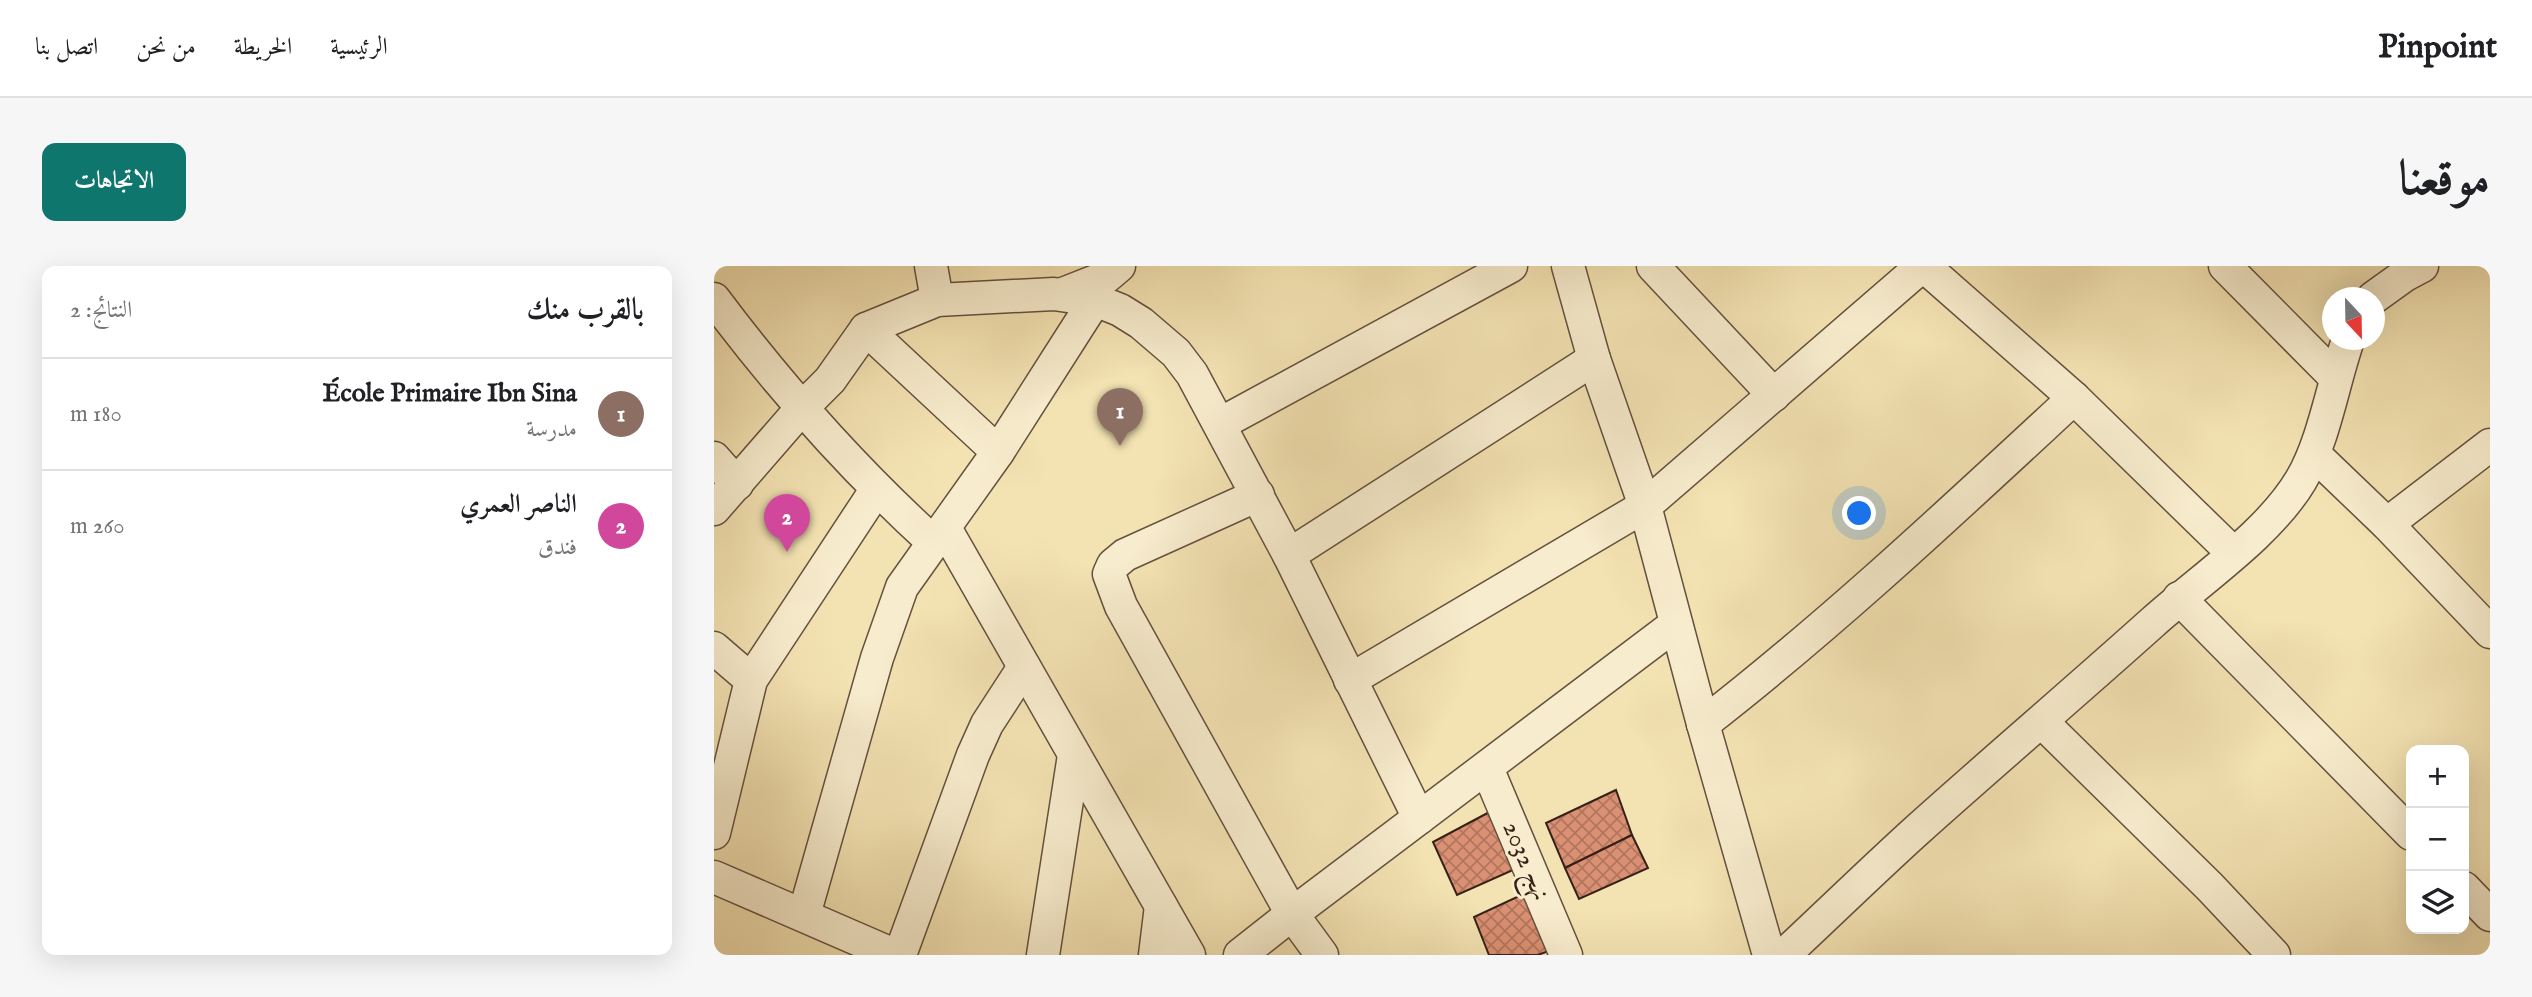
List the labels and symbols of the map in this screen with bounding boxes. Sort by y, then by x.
north arrow [2322,287,2385,350]
pin: 1 [1097,388,1143,446]
pin: 2 [764,494,810,552]
your location [1842,496,1876,530]
street label: نهج 2032 [1489,816,1557,908]

